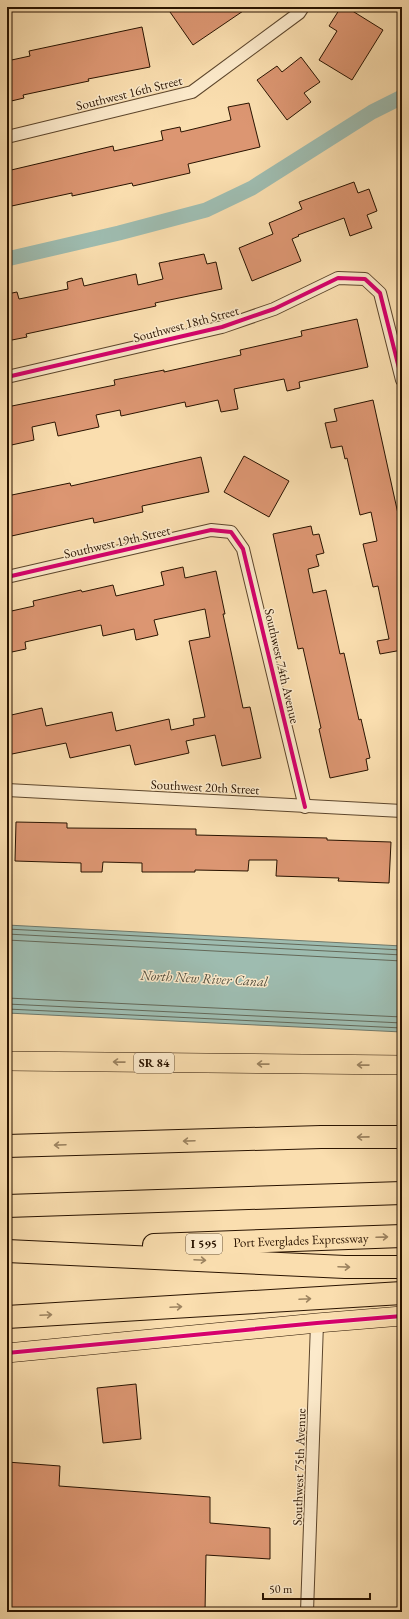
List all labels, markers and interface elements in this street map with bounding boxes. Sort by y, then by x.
street label: Southwest 16th Street [74,72,184,114]
street label: Southwest 18th Street [131,302,241,346]
street label: Southwest 19th Street [62,521,172,563]
street label: Southwest 74th Avenue [261,607,303,725]
street label: Southwest 20th Street [150,776,260,798]
water label: North New River Canal [139,966,269,990]
road number: SR 84 [134,1053,174,1073]
one-way arrow [113,1058,126,1066]
one-way arrow [257,1060,270,1068]
one-way arrow [357,1061,370,1068]
one-way arrow [357,1133,370,1141]
one-way arrow [183,1137,196,1145]
one-way arrow [54,1141,67,1149]
street label: Port Everglades Expressway [233,1229,369,1251]
one-way arrow [375,1233,388,1240]
road number: I 595 [186,1234,222,1254]
one-way arrow [193,1257,206,1264]
one-way arrow [337,1263,350,1271]
one-way arrow [298,1295,311,1303]
one-way arrow [169,1303,182,1310]
one-way arrow [39,1311,52,1318]
street label: Southwest 75th Avenue [288,1408,310,1526]
scale bar [263,1575,370,1601]
text: 50 m [269,1581,293,1597]

